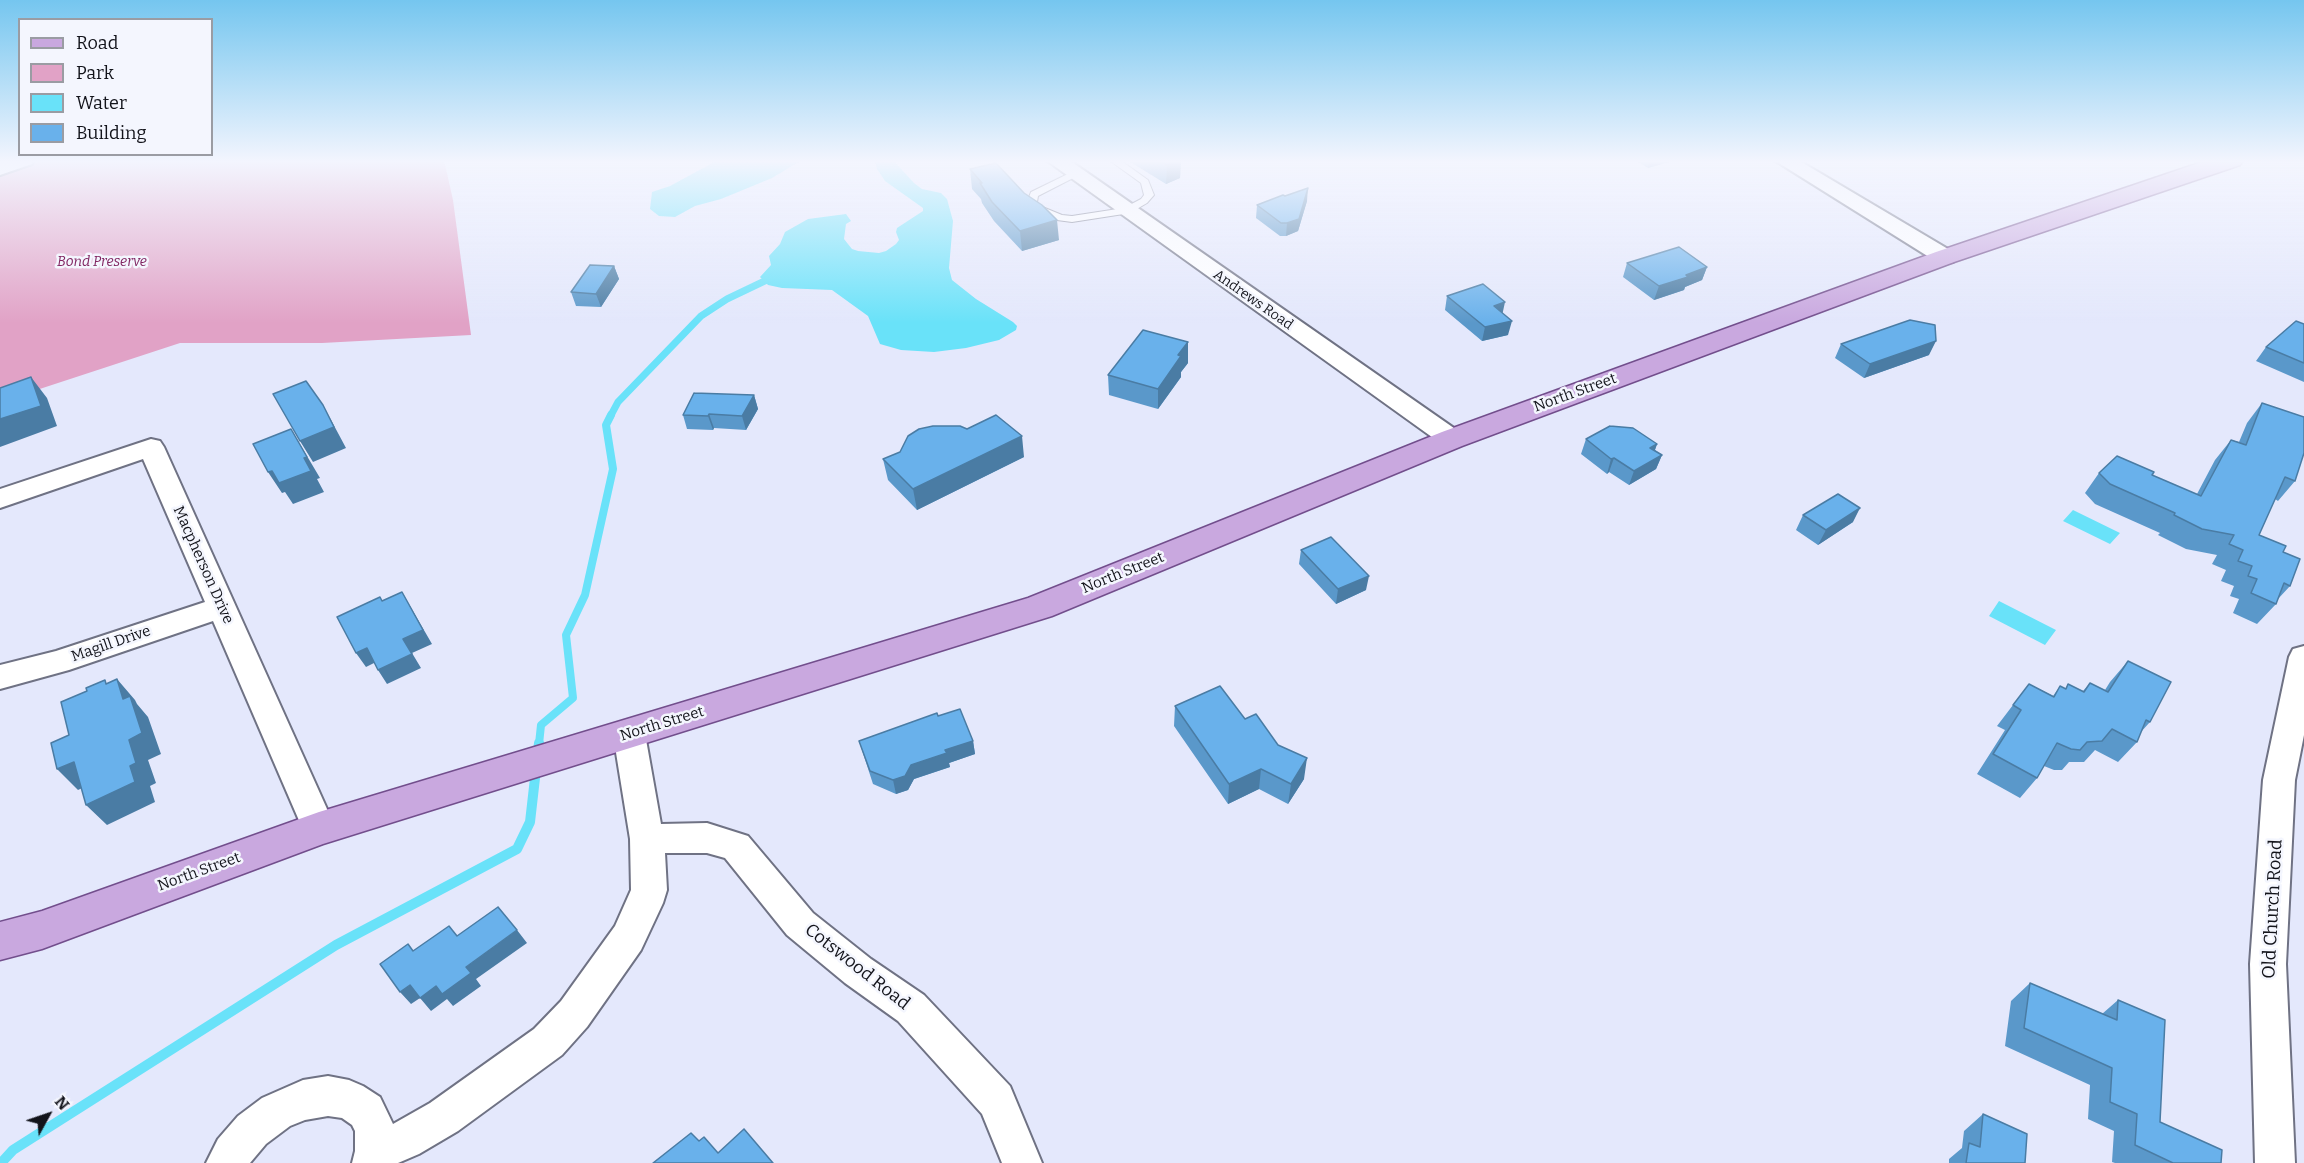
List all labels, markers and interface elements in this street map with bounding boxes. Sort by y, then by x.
legend [18,18,213,156]
text: Road [76,32,118,54]
text: Park [76,62,114,84]
text: Water [76,92,127,114]
text: Building [76,122,147,144]
park label: Bond Preserve [57,254,147,270]
street label: Andrews Road [1210,266,1296,334]
street label: North Street [1531,370,1619,416]
street label: Macpherson Drive [169,503,237,627]
street label: North Street [1079,548,1167,598]
street label: Magill Drive [69,622,153,666]
street label: North Street [618,703,706,745]
street label: Old Church Road [2259,839,2287,979]
street label: North Street [155,849,243,895]
street label: Cotswood Road [800,919,914,1015]
north arrow [18,1085,78,1145]
text: N [51,1092,73,1114]

